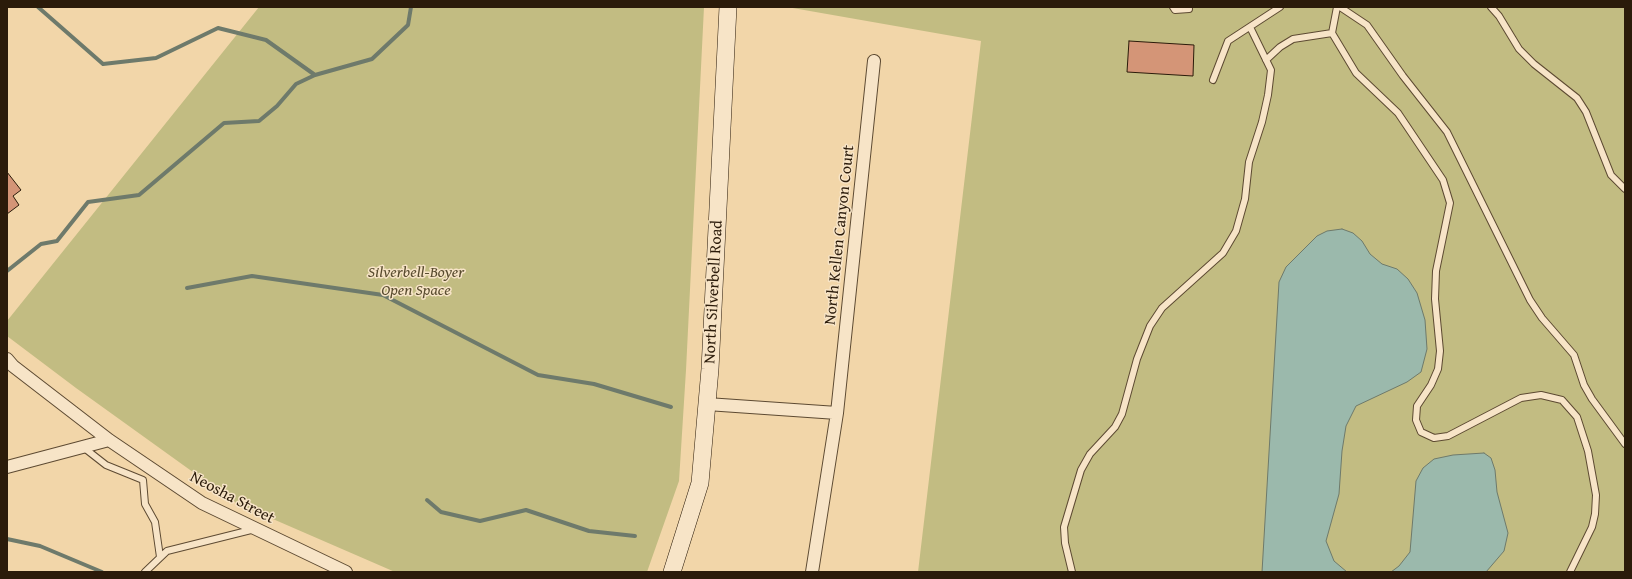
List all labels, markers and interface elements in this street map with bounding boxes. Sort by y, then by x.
street label: North Kellen Canyon Court [821,144,859,326]
street label: North Silverbell Road [701,220,727,364]
park label: Silverbell-Boyer Open Space [368,263,464,301]
street label: Neosha Street [186,468,278,528]

